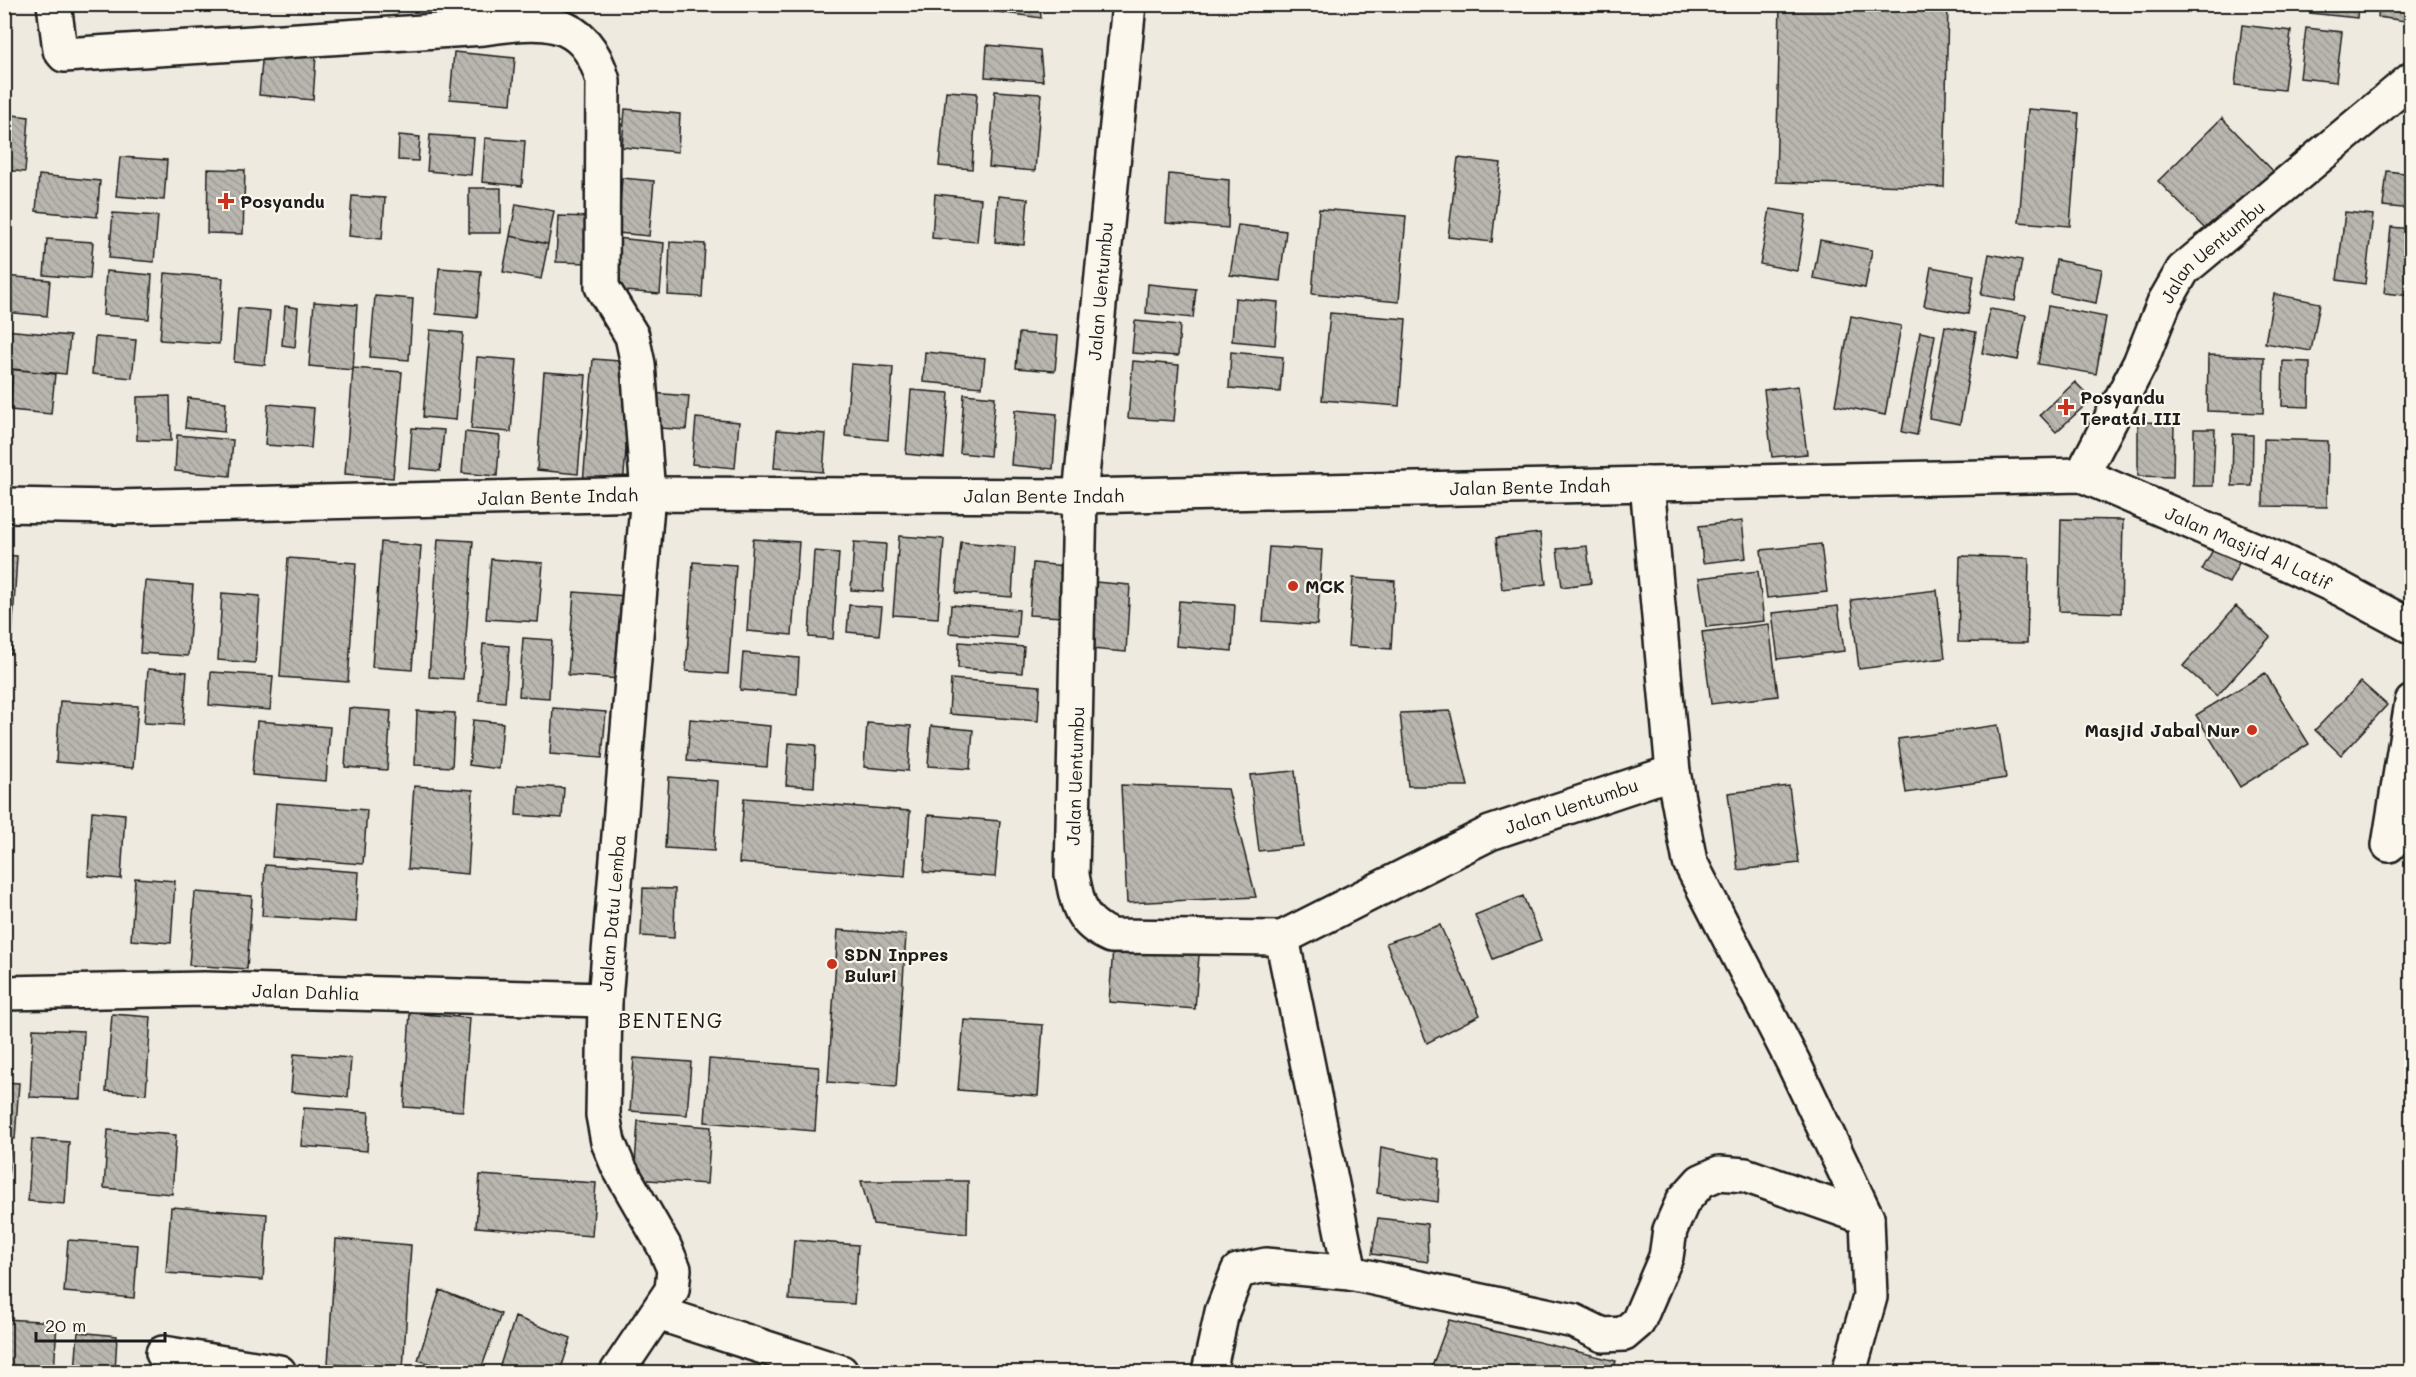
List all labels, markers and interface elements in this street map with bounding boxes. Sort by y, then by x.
place label: Posyandu [240,189,325,213]
marker: Posyandu [217,192,235,210]
street label: Jalan Uentumbu [2154,195,2270,308]
street label: Jalan Uentumbu [1082,221,1118,361]
place label: Posyandu Teratai III [2080,385,2181,430]
marker: Posyandu Teratai III [2057,398,2075,416]
street label: Jalan Bente Indah [1449,473,1610,500]
street label: Jalan Bente Indah [477,482,638,510]
street label: Jalan Bente Indah [964,483,1124,508]
street label: Jalan Masjid Al Latif [2162,500,2336,595]
place label: MCK [1305,574,1345,598]
marker: MCK [1286,579,1300,593]
street label: Jalan Uentumbu [1061,706,1089,846]
place label: Masjid Jabal Nur [2084,718,2240,742]
marker: Masjid Jabal Nur [2245,723,2259,737]
street label: Jalan Uentumbu [1502,772,1641,839]
street label: Jalan Datu Lemba [593,834,631,992]
place label: SDN Inpres Buluri [844,942,948,987]
marker: SDN Inpres Buluri [825,957,839,971]
street label: Jalan Dahlia [252,978,360,1005]
district label: BENTENG [618,1006,724,1033]
scale bar [36,1305,165,1343]
text: 20 m [45,1313,86,1337]

